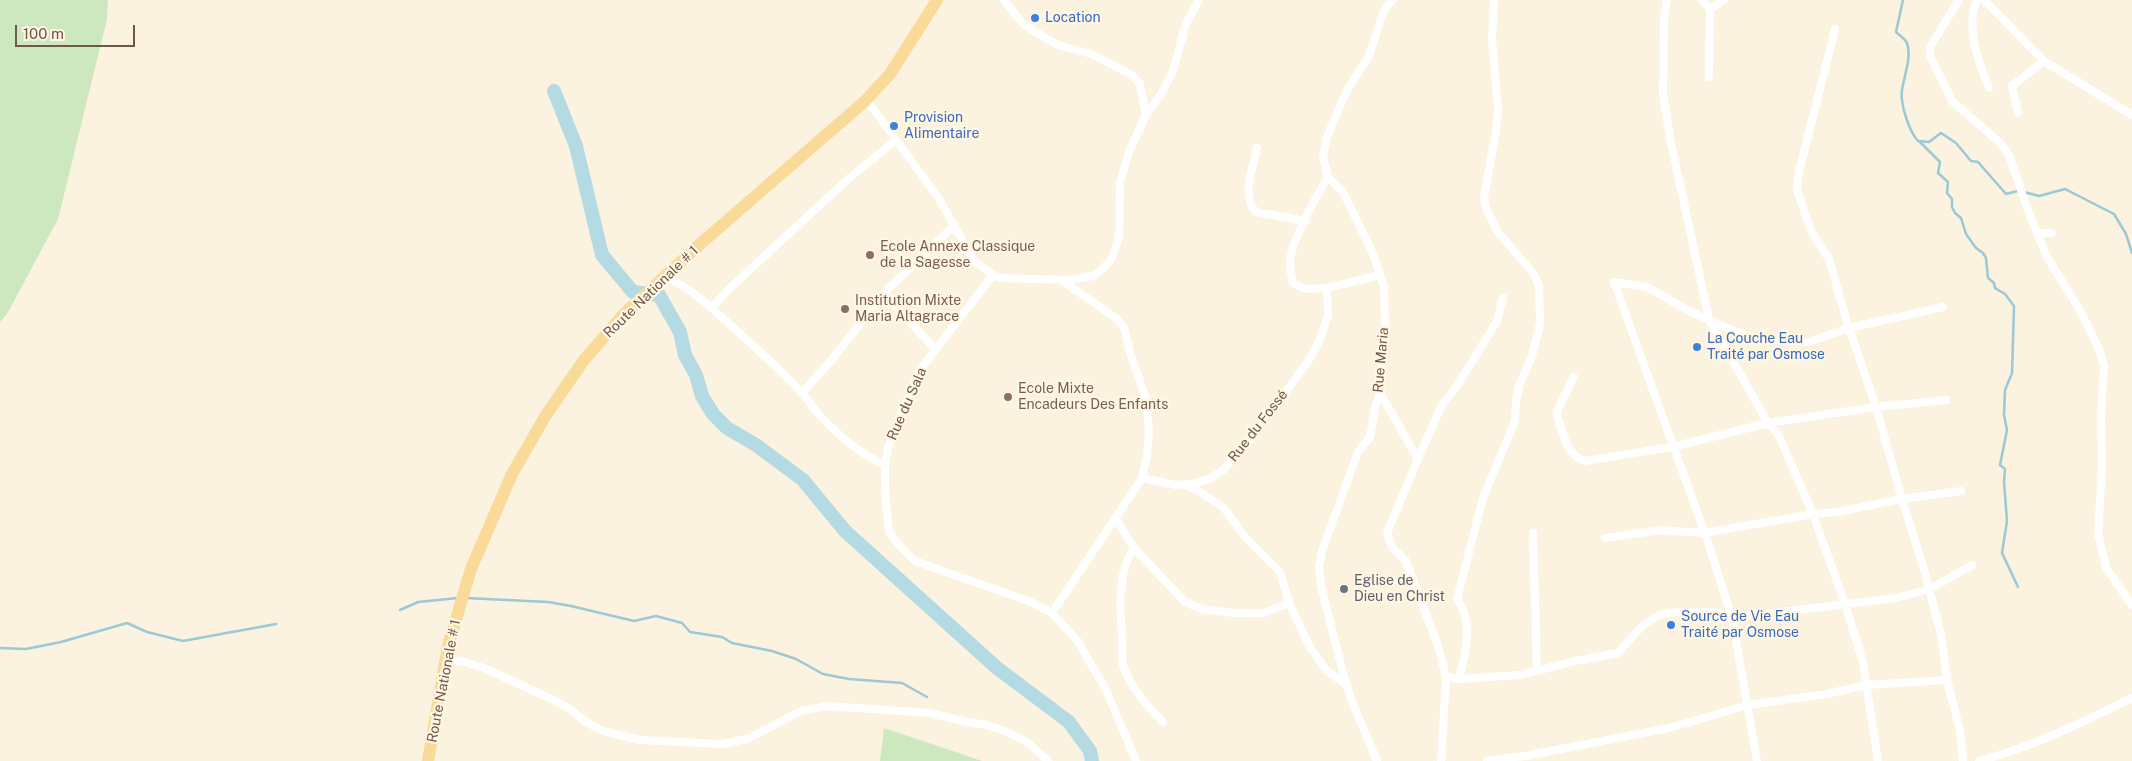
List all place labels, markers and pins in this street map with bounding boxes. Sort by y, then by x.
place label: Location [1045,10,1101,26]
marker: Location [1029,12,1041,24]
place label: Provision Alimentaire [904,110,979,142]
marker: Provision Alimentaire [888,120,900,132]
place label: Ecole Annexe Classique de la Sagesse [880,239,1035,272]
marker: Ecole Annexe Classique de la Sagesse [864,249,876,261]
place label: Institution Mixte Maria Altagrace [855,293,961,326]
marker: Institution Mixte Maria Altagrace [839,303,851,315]
place label: La Couche Eau Traité par Osmose [1707,331,1825,364]
marker: La Couche Eau Traité par Osmose [1691,341,1703,353]
place label: Ecole Mixte Encadeurs Des Enfants [1018,381,1168,414]
marker: Ecole Mixte Encadeurs Des Enfants [1002,391,1014,403]
place label: Eglise de Dieu en Christ [1354,573,1445,606]
marker: Eglise de Dieu en Christ [1338,583,1350,595]
place label: Source de Vie Eau Traité par Osmose [1681,609,1799,642]
marker: Source de Vie Eau Traité par Osmose [1665,619,1677,631]

